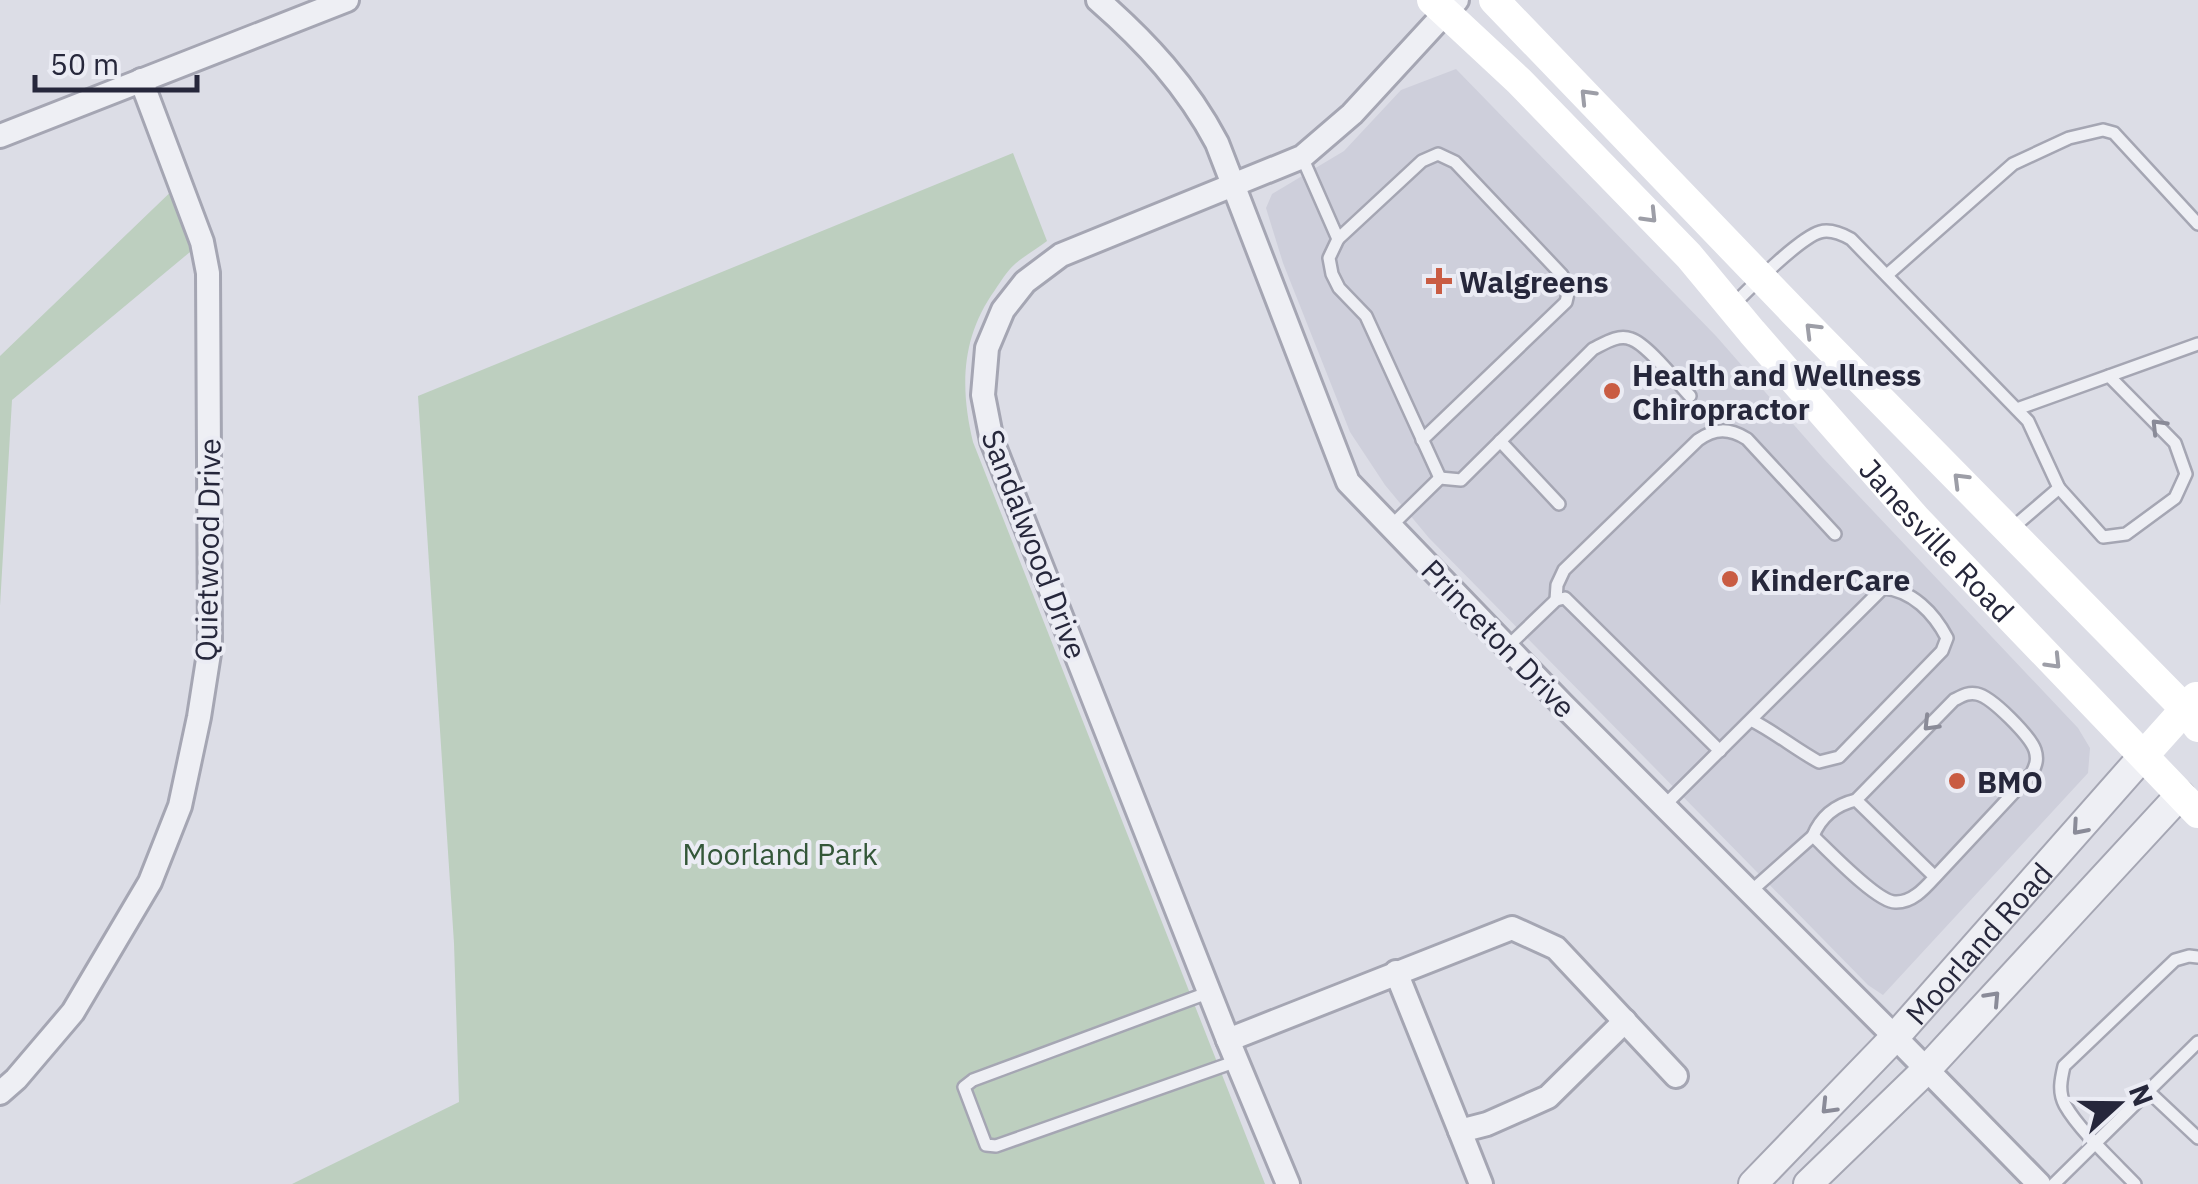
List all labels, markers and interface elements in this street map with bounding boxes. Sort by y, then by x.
scale bar [35,30,198,92]
text: 50 m [50,44,119,83]
one-way arrow [1580,90,1598,108]
one-way arrow [1639,205,1657,223]
place label: Walgreens [1459,262,1609,301]
marker: Walgreens [1428,270,1450,292]
one-way arrow [1806,324,1824,342]
place label: Health and Wellness Chiropractor [1632,355,1921,428]
marker: Health and Wellness Chiropractor [1601,380,1623,402]
one-way arrow [2152,419,2170,438]
street label: Sandalwood Drive [973,424,1097,664]
street label: Quietwood Drive [186,438,228,662]
street label: Janesville Road [1852,449,2023,630]
one-way arrow [1954,474,1972,492]
street label: Princeton Drive [1413,550,1585,726]
place label: KinderCare [1750,560,1910,599]
marker: KinderCare [1719,568,1741,590]
one-way arrow [2042,650,2060,669]
one-way arrow [1924,713,1942,731]
place label: BMO [1977,762,2043,801]
marker: BMO [1946,770,1968,792]
one-way arrow [2073,817,2091,835]
park label: Moorland Park [682,834,878,873]
street label: Moorland Road [1896,854,2060,1032]
one-way arrow [1981,991,1999,1009]
north arrow [2068,1054,2168,1154]
text: N [2121,1079,2163,1111]
one-way arrow [1821,1095,1839,1114]

